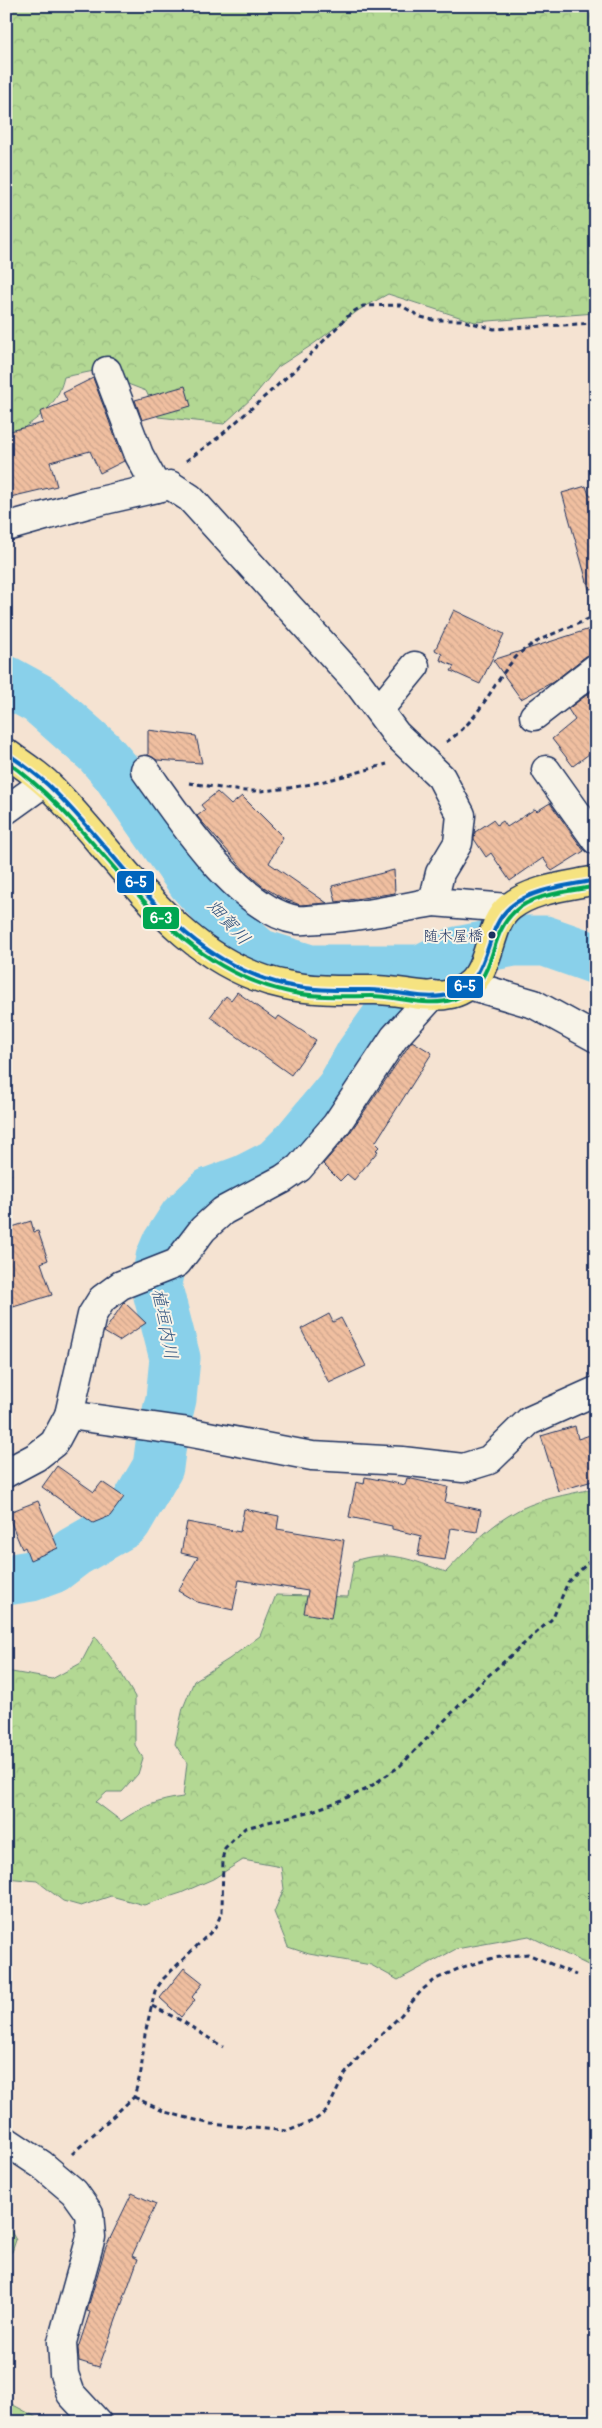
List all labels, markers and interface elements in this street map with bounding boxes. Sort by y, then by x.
line badge: 6-5 [116,870,155,894]
text: 6-5 [125,874,147,891]
water label: 畑賀川 [202,895,255,950]
line badge: 6-3 [142,906,180,930]
text: 6-3 [150,910,172,927]
place label: 随木屋橋 [423,927,483,946]
marker: 随木屋橋 [487,930,497,940]
line badge: 6-5 [446,975,484,999]
text: 6-5 [454,978,476,995]
water label: 植垣内川 [146,1287,183,1362]

